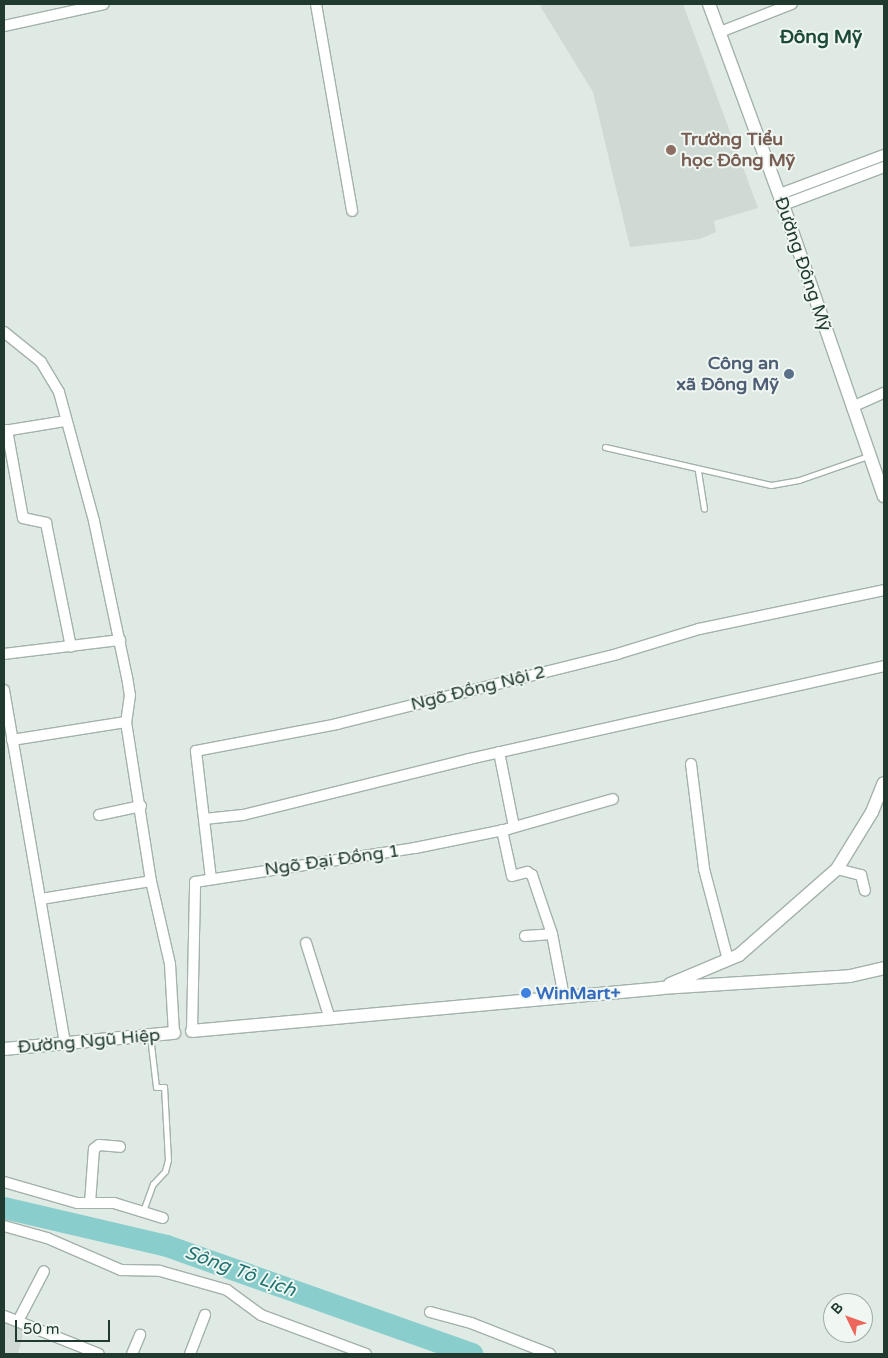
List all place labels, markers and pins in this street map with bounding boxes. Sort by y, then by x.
place label: Trường Tiểu học Đông Mỹ [681,129,795,172]
marker: Trường Tiểu học Đông Mỹ [665,144,677,156]
place label: Công an xã Đông Mỹ [676,353,779,396]
marker: Công an xã Đông Mỹ [783,368,795,380]
place label: WinMart+ [536,982,621,1004]
marker: WinMart+ [520,987,532,999]

